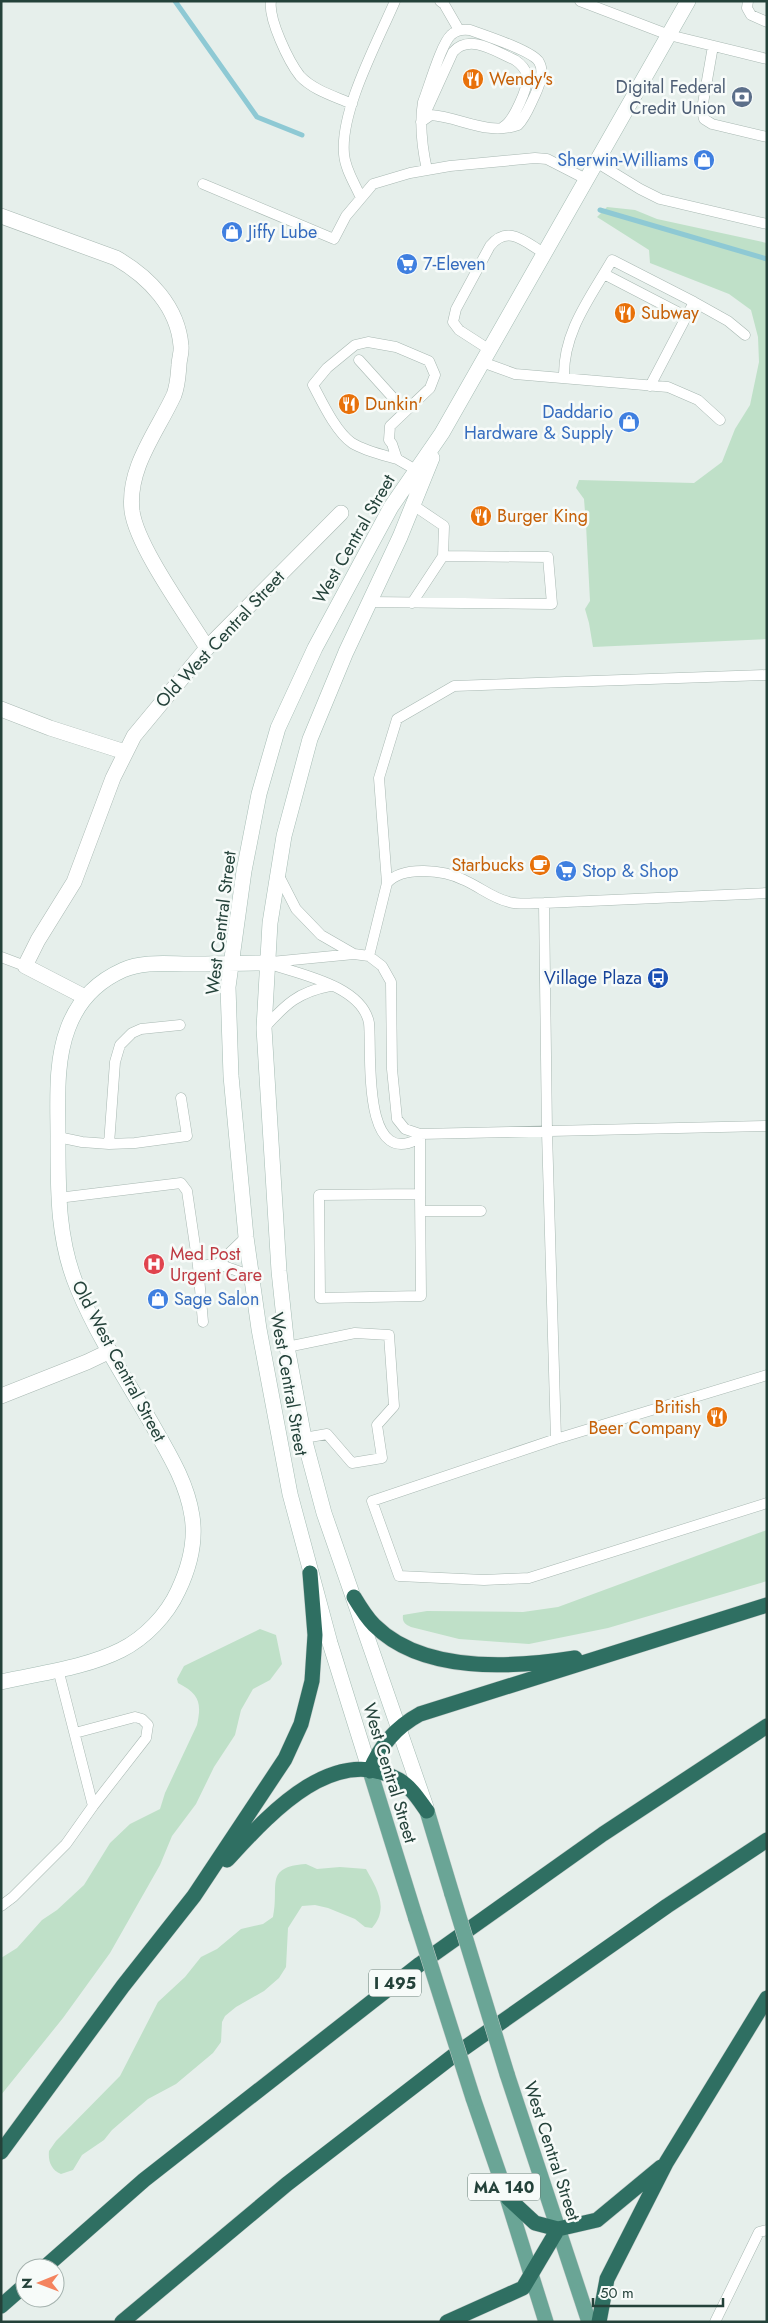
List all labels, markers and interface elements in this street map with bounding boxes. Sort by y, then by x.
place label: Wendy's [489,66,553,92]
restaurant icon: Wendy's [461,67,485,91]
place label: Digital Federal Credit Union [615,74,726,121]
bank icon: Digital Federal Credit Union [730,85,754,109]
place label: Sherwin-Williams [557,147,688,173]
shop icon: Sherwin-Williams [692,148,716,172]
place label: Jiffy Lube [246,219,317,245]
shop icon: Jiffy Lube [220,220,244,244]
place label: 7-Eleven [423,251,486,277]
supermarket icon: 7-Eleven [395,252,419,276]
place label: Subway [641,300,699,326]
restaurant icon: Subway [613,301,637,325]
place label: Dunkin' [365,391,423,417]
restaurant icon: Dunkin' [337,392,361,416]
place label: Daddario Hardware & Supply [464,399,613,446]
shop icon: Daddario Hardware & Supply [617,410,641,434]
street label: West Central Street [306,469,402,608]
place label: Burger King [497,503,588,529]
restaurant icon: Burger King [469,504,493,528]
street label: Old West Central Street [149,564,291,713]
street label: West Central Street [199,849,243,997]
place label: Starbucks [451,852,524,878]
cafe icon: Starbucks [528,853,552,877]
place label: Stop & Shop [582,858,679,884]
supermarket icon: Stop & Shop [554,859,578,883]
place label: Village Plaza [544,965,642,991]
bus stop icon: Village Plaza [646,966,670,990]
place label: Med Post Urgent Care [170,1241,262,1288]
hospital icon: Med Post Urgent Care [142,1252,166,1276]
street label: Old West Central Street [65,1276,173,1447]
place label: Sage Salon [174,1286,259,1312]
shop icon: Sage Salon [146,1287,170,1311]
street label: West Central Street [264,1310,315,1458]
place label: British Beer Company [588,1394,701,1441]
restaurant icon: British Beer Company [705,1405,729,1429]
street label: West Central Street [356,1700,424,1847]
road number: I 495 [369,1970,421,1996]
street label: West Central Street [517,2078,587,2225]
road number: MA 140 [468,2174,540,2200]
north arrow [15,2258,65,2308]
scale bar [593,2276,723,2308]
text: N [17,2277,37,2289]
text: 50 m [600,2282,634,2304]

